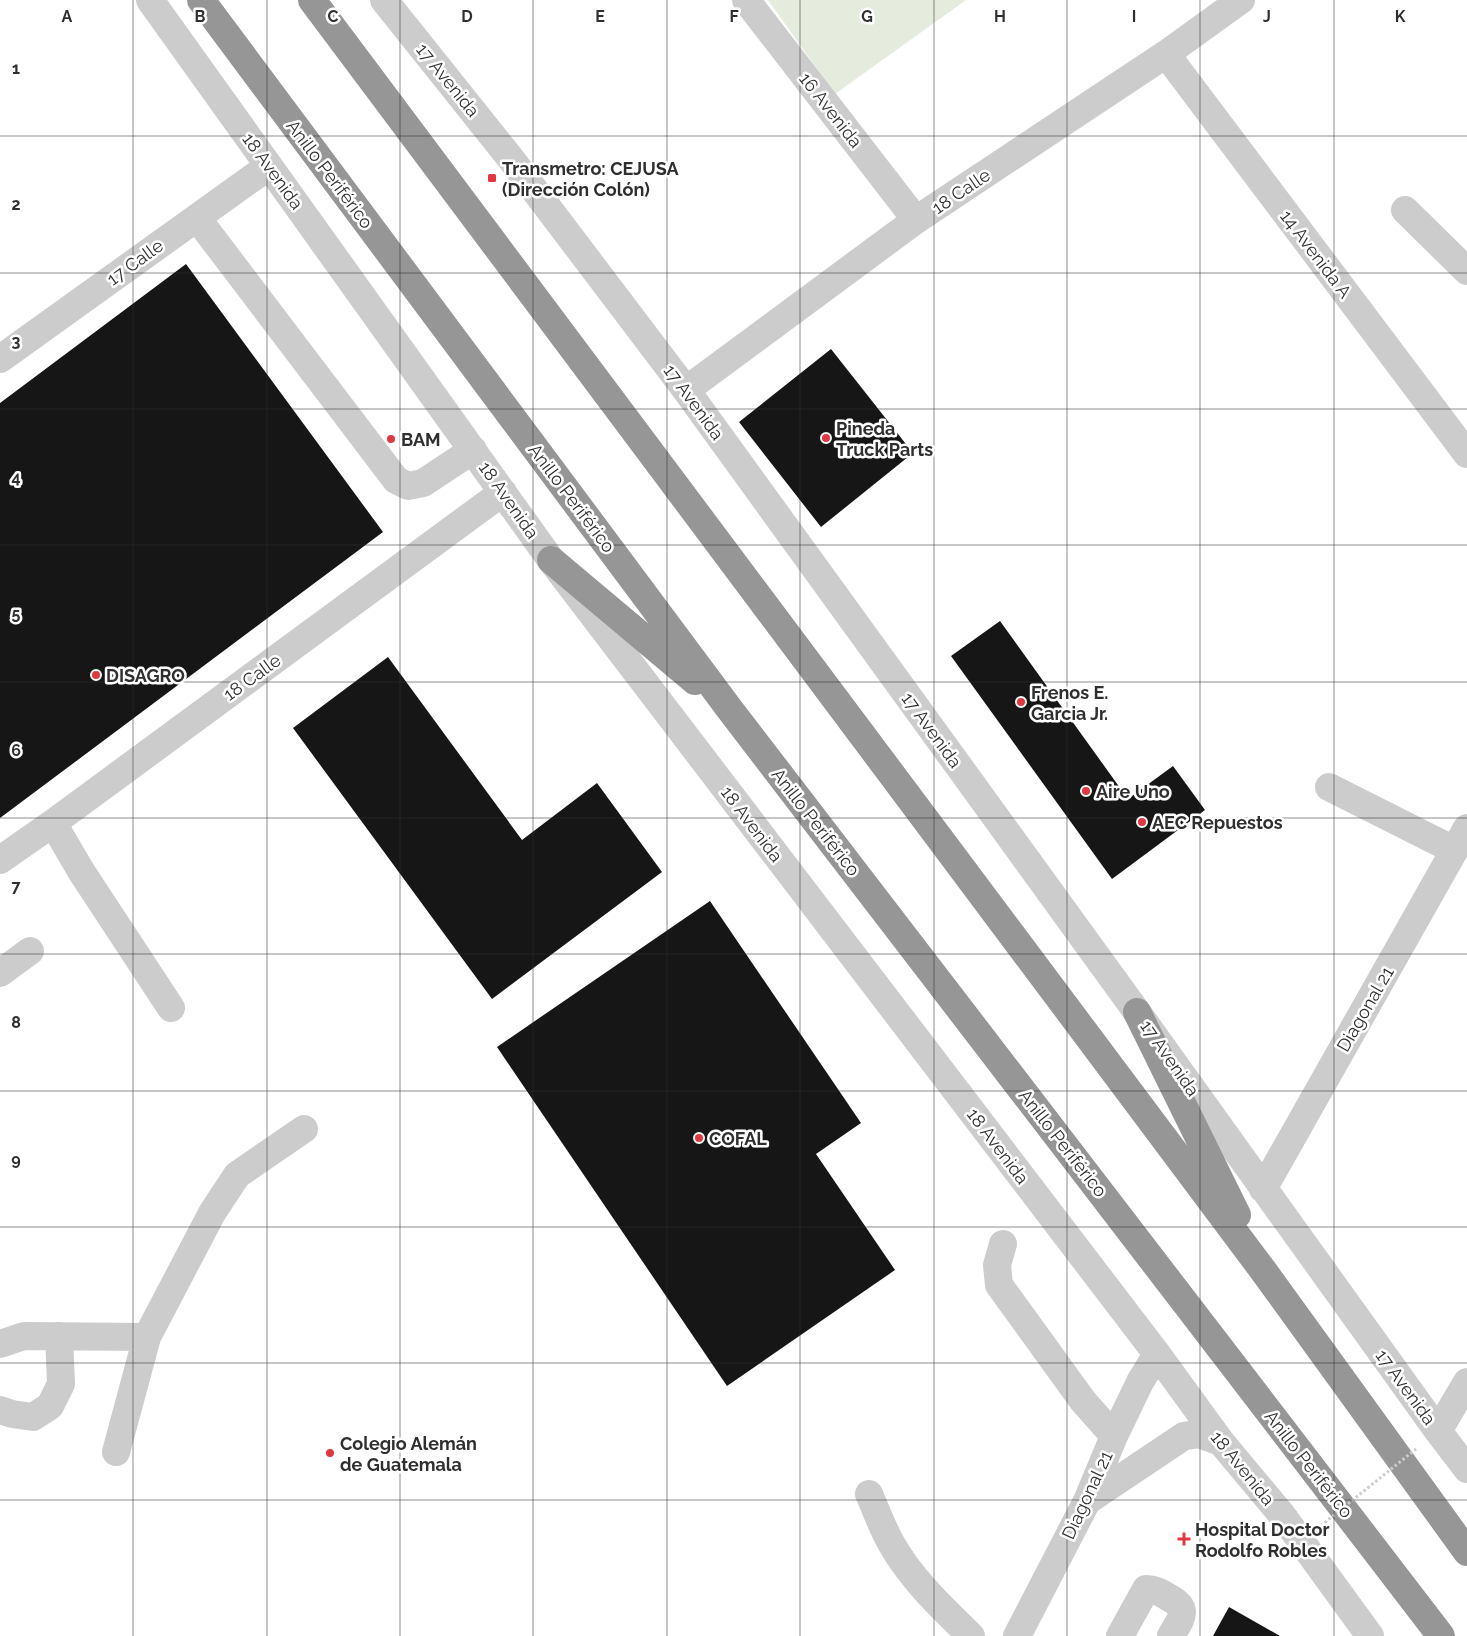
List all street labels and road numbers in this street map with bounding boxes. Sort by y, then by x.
street label: 17 Avenida [412,39,484,121]
street label: 16 Avenida [795,68,867,152]
street label: Anillo Periférico [282,116,378,233]
street label: 18 Avenida [238,129,308,213]
street label: 18 Calle [928,164,994,218]
street label: 14 Avenida A [1276,206,1356,302]
street label: 17 Calle [103,234,168,289]
street label: 17 Avenida [660,360,728,444]
street label: Anillo Periférico [524,440,620,557]
street label: 18 Avenida [475,457,543,543]
street label: 18 Calle [219,649,285,705]
street label: 17 Avenida [898,688,966,772]
street label: Anillo Periférico [768,764,865,880]
street label: 18 Avenida [717,782,787,866]
street label: Diagonal 21 [1332,962,1398,1055]
street label: 17 Avenida [1136,1016,1204,1100]
street label: Anillo Periférico [1015,1085,1112,1201]
street label: 18 Avenida [963,1104,1033,1188]
street label: 17 Avenida [1372,1345,1440,1429]
street label: Anillo Periférico [1261,1406,1358,1522]
street label: 18 Avenida [1207,1427,1279,1509]
street label: Diagonal 21 [1057,1447,1117,1542]

